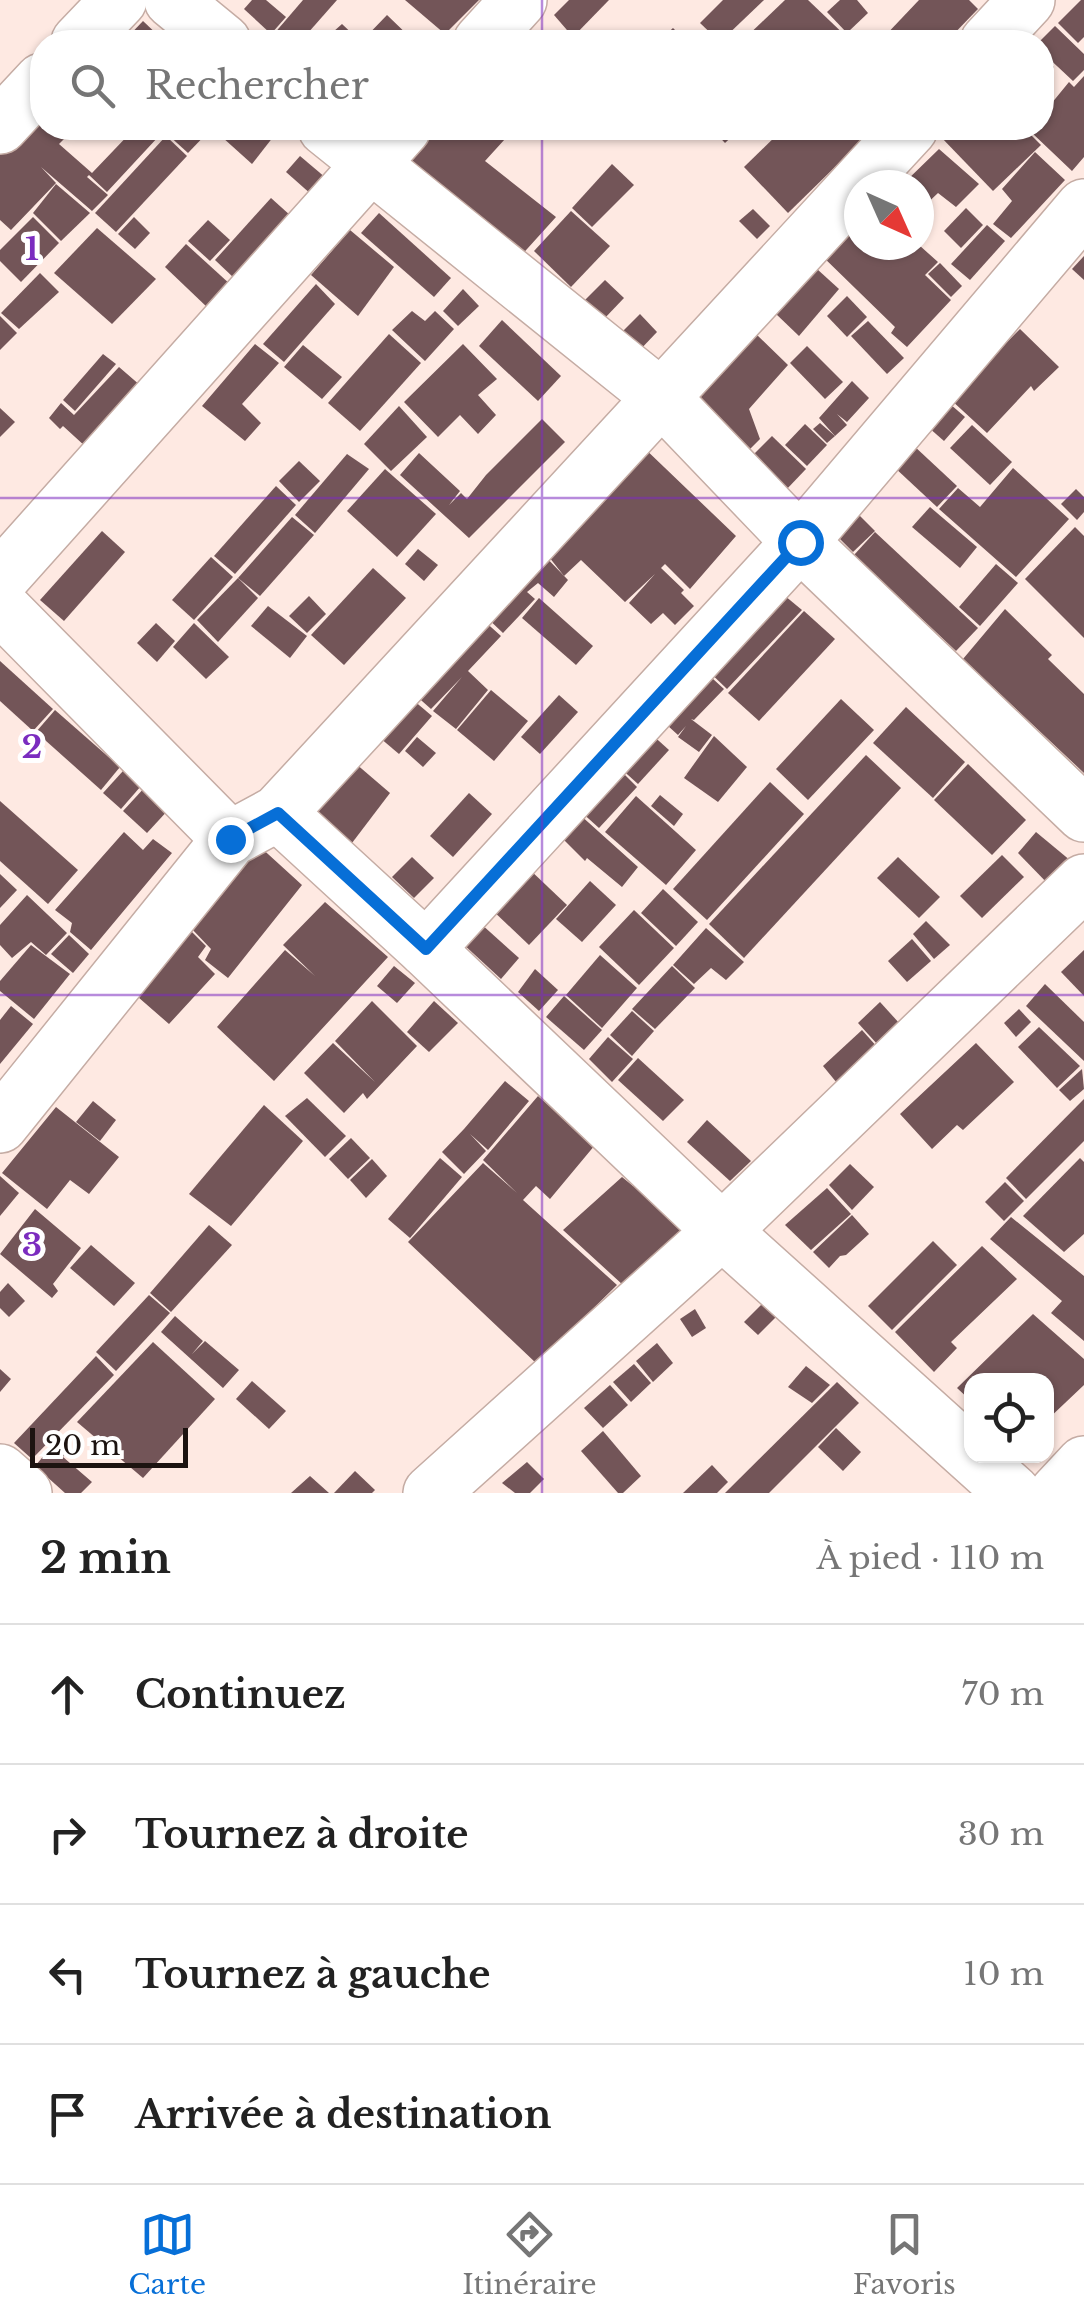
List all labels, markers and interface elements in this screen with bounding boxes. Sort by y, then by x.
search box [30,30,1054,140]
icon: search [65,58,120,113]
text: Rechercher [145,62,369,109]
north arrow [844,170,934,260]
text: 1 [25,229,39,269]
route start [778,520,824,566]
text: 2 [22,727,42,767]
route end [208,817,254,863]
text: 3 [22,1225,42,1265]
map controls [964,1373,1054,1463]
button: locate [964,1373,1054,1463]
scale bar [30,1423,188,1468]
text: 20 m [45,1428,120,1463]
text: 2 min [40,1532,171,1584]
text: À pied · 110 m [816,1538,1044,1578]
icon: ahead [40,1667,95,1722]
text: Continuez [135,1671,346,1718]
text: 70 m [962,1674,1044,1714]
icon: right [40,1807,95,1862]
text: Tournez à droite [135,1811,468,1858]
text: 30 m [958,1814,1044,1854]
icon: left [40,1947,95,2002]
text: Tournez à gauche [135,1951,491,1998]
text: 10 m [963,1954,1044,1994]
icon: arrive [40,2087,95,2142]
text: Arrivée à destination [135,2091,551,2138]
tab: Carte [128,2207,206,2302]
tab: Itinéraire [462,2207,596,2302]
tab: Favoris [853,2207,956,2302]

